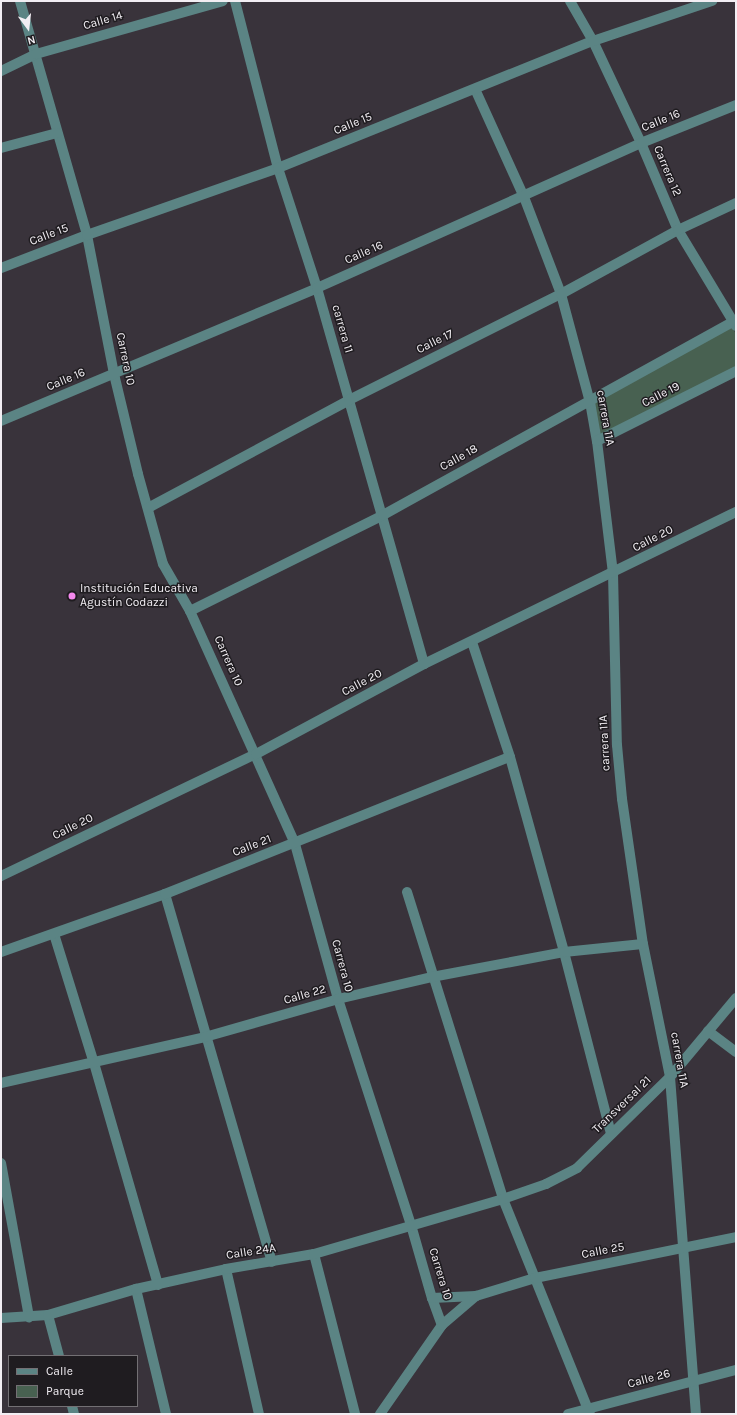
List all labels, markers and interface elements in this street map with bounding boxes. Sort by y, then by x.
north arrow [8,8,48,48]
street label: Calle 14 [82,9,124,33]
text: N [26,33,37,47]
street label: Calle 16 [640,107,682,135]
street label: Calle 15 [332,110,374,138]
street label: Carrera 12 [650,144,684,198]
street label: Calle 15 [28,221,70,249]
street label: Calle 16 [343,238,385,268]
street label: carrera 11 [328,303,356,355]
street label: Calle 17 [414,327,456,357]
street label: Carrera 10 [112,331,138,387]
street label: Calle 16 [45,365,87,395]
street label: Calle 19 [640,379,682,411]
street label: carrera 11A [593,389,617,447]
street label: Calle 18 [438,442,480,474]
street label: Calle 20 [630,523,676,555]
place label: Institución Educativa Agustín Codazzi [80,582,198,610]
marker: Institución Educativa Agustín Codazzi [67,591,77,601]
street label: Carrera 10 [211,634,245,688]
street label: Calle 20 [339,666,385,700]
street label: carrera 11A [596,715,614,771]
street label: Calle 20 [50,811,96,843]
street label: Calle 21 [230,832,274,860]
street label: Carrera 10 [328,938,356,994]
street label: Calle 22 [282,982,328,1008]
street label: carrera 11A [667,1031,691,1089]
street label: Transversal 21 [590,1073,654,1137]
street label: Calle 25 [580,1240,626,1262]
street label: Calle 24A [225,1241,277,1263]
street label: Carrera 10 [425,1246,455,1302]
legend [8,1355,138,1407]
text: Calle [46,1364,73,1378]
street label: Calle 26 [626,1366,672,1392]
text: Parque [46,1384,84,1398]

